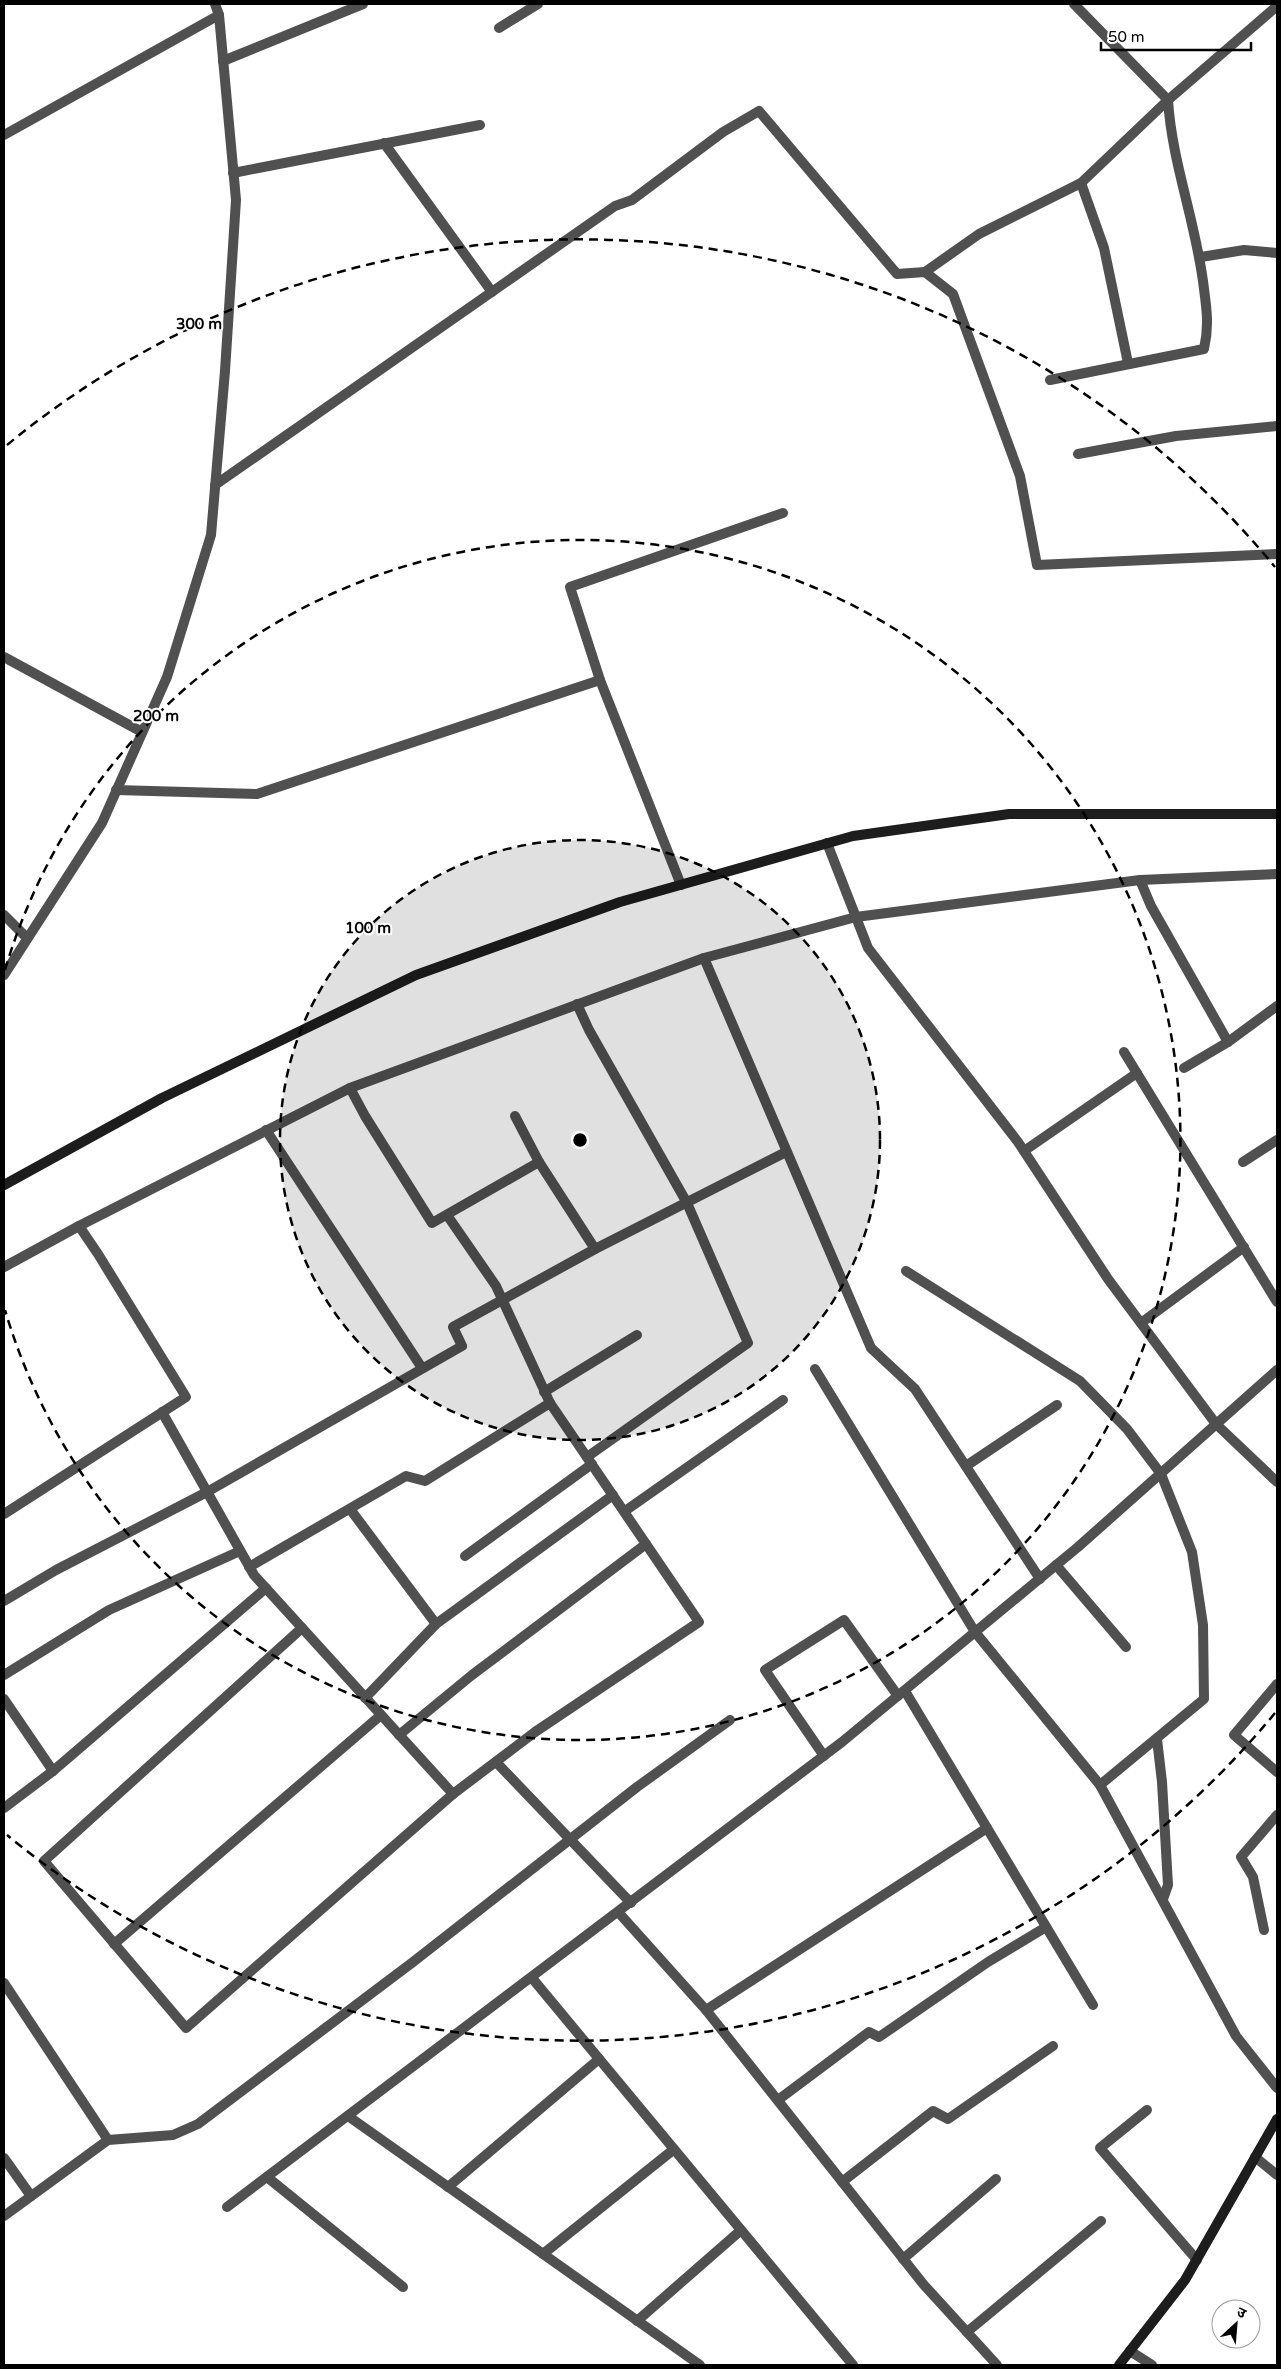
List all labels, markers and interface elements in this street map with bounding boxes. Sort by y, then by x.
scale bar [1101,20,1251,52]
text: 50 m [1108,28,1145,46]
text: 300 m [176,315,222,333]
text: 200 m [133,707,179,725]
text: 100 m [345,919,391,937]
centre of rings [571,1131,589,1149]
north arrow [1211,2299,1261,2349]
text: उ [1234,2303,1250,2323]

